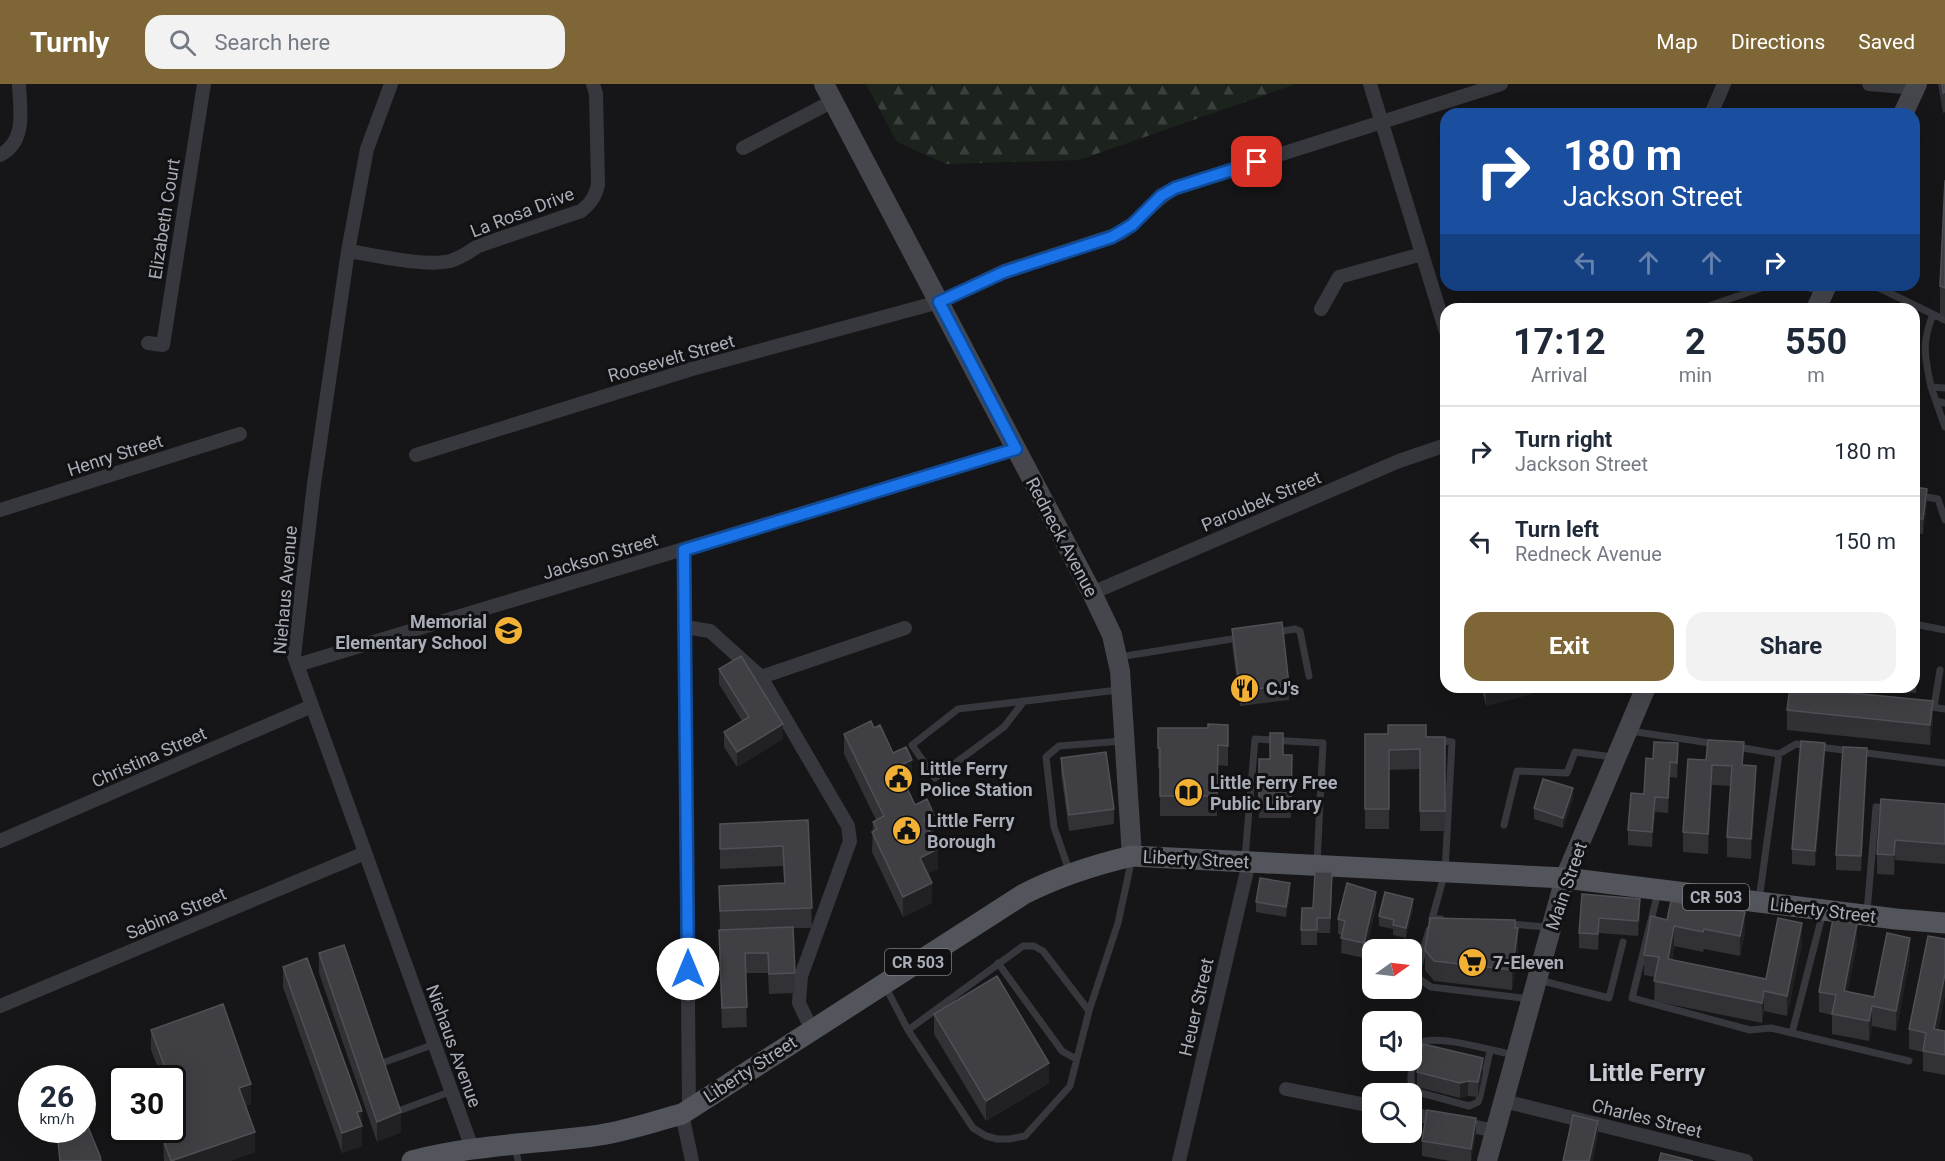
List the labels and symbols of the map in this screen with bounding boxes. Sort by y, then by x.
pin [1231,136,1282,187]
street label: Elizabeth Court [144,157,184,281]
street label: La Rosa Drive [467,183,577,241]
street label: Roosevelt Street [605,330,737,386]
street label: Henry Street [65,430,165,480]
street label: Paroubek Street [1198,466,1324,536]
street label: Redneck Avenue [1022,474,1102,600]
street label: Niehaus Avenue [269,525,301,655]
street label: Jackson Street [540,528,660,584]
place label: Memorial Elementary School [335,611,487,653]
school or university icon: Memorial Elementary School [492,615,524,647]
restaurant icon: CJ's [1229,672,1261,704]
place label: CJ's [1266,678,1299,699]
street label: Christina Street [88,722,210,792]
place label: Little Ferry Police Station [920,758,1033,800]
public building icon: Little Ferry Police Station [883,762,915,794]
place label: Little Ferry Free Public Library [1210,772,1338,814]
library icon: Little Ferry Free Public Library [1173,776,1205,808]
place label: Little Ferry Borough [927,810,1015,852]
public building icon: Little Ferry Borough [890,814,922,846]
street label: Main Street [1541,839,1591,933]
street label: Liberty Street [1142,846,1250,872]
street label: Sabina Street [123,882,229,944]
road number: CR 503 [1683,884,1749,910]
street label: Liberty Street [1769,893,1877,927]
position arrow [656,937,720,1001]
north arrow [1362,939,1422,999]
supermarket icon: 7-Eleven [1456,946,1488,978]
road number: CR 503 [885,949,951,975]
place label: 7-Eleven [1493,952,1564,973]
street label: Heuer Street [1175,956,1217,1058]
street label: Niehaus Avenue [422,982,486,1110]
street label: Liberty Street [700,1031,801,1107]
district label: Little Ferry [1589,1059,1706,1087]
speed limit sign: 30 [108,1065,186,1143]
street label: Charles Street [1590,1094,1704,1142]

